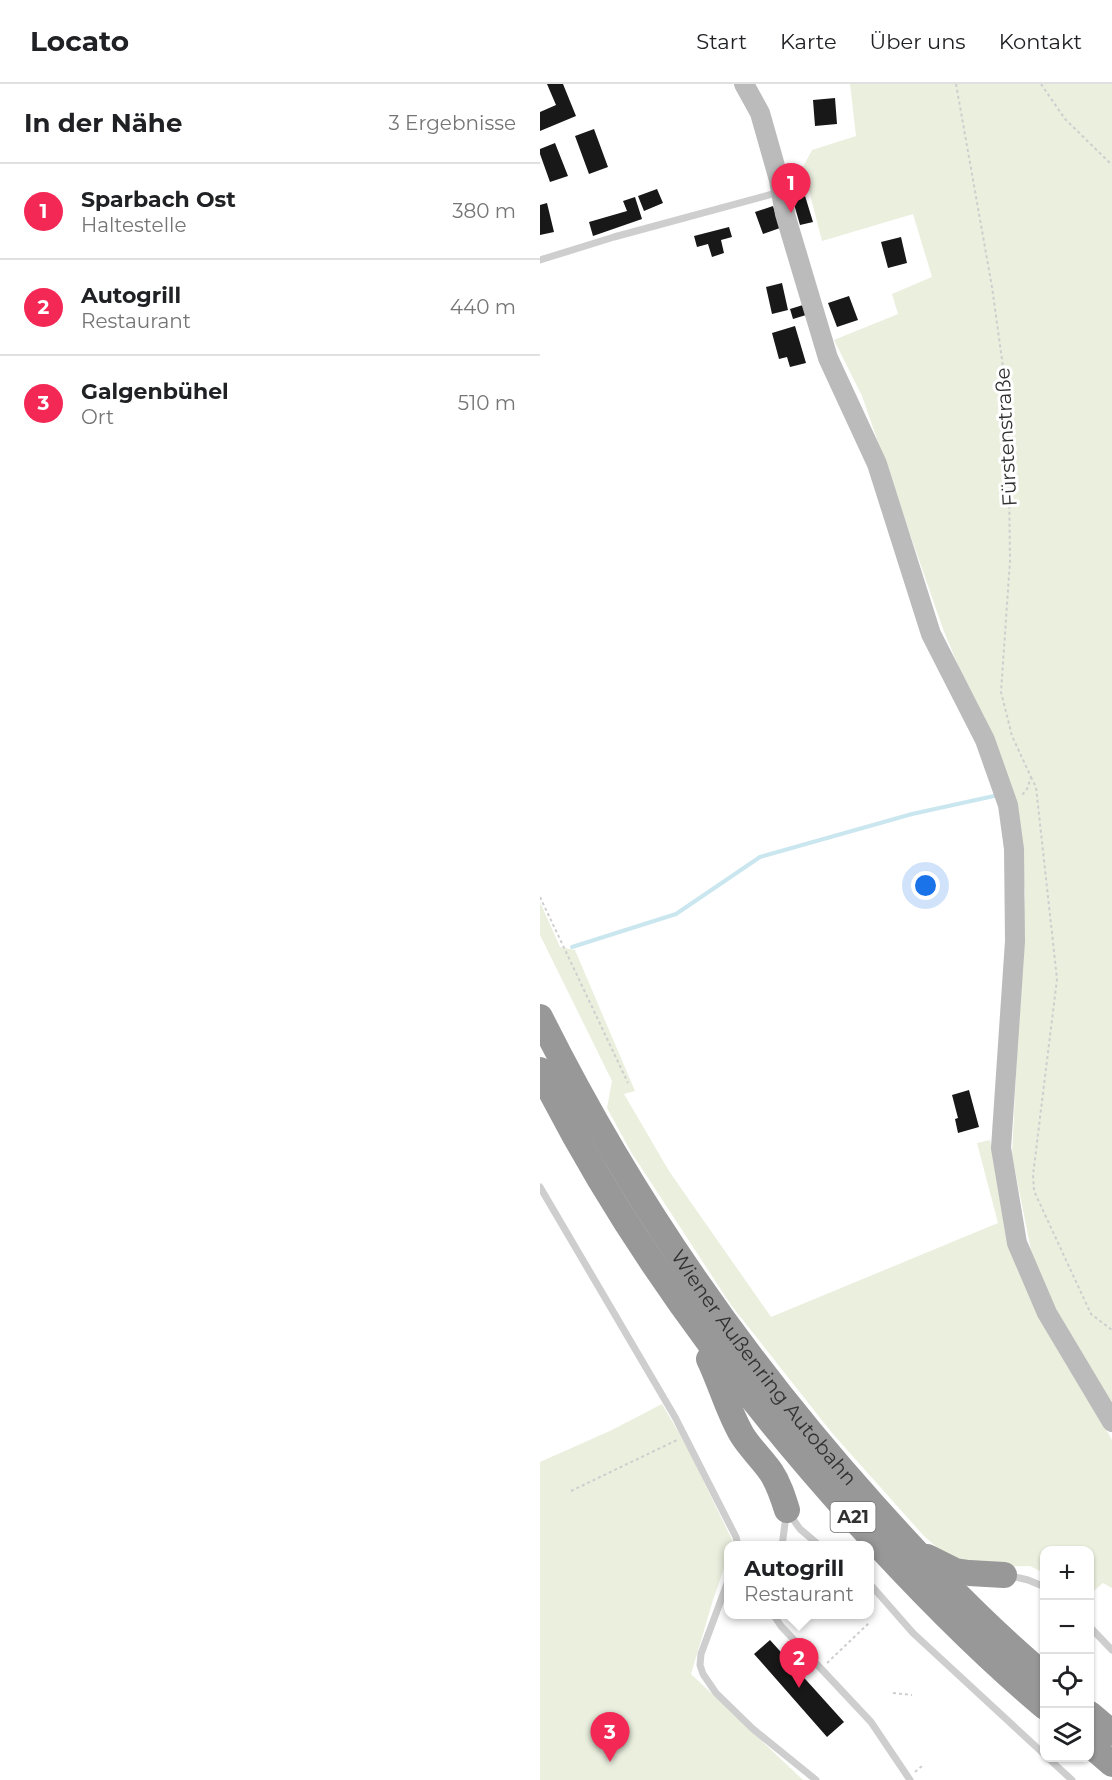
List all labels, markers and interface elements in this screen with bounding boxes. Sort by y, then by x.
text: Locato [30,24,129,58]
text: Start [696,29,747,54]
text: Karte [780,29,837,54]
text: Über uns [870,29,966,54]
text: Kontakt [999,29,1082,54]
text: In der Nähe [24,107,182,139]
text: 3 Ergebnisse [388,111,516,135]
pin: 1 [772,164,810,213]
text: Sparbach Ost [81,186,236,213]
text: 1 [40,199,47,223]
text: 380 m [452,199,516,223]
text: Haltestelle [81,213,187,237]
text: Autogrill [81,282,181,309]
text: 2 [38,295,49,319]
text: 440 m [450,295,516,319]
text: Restaurant [81,309,191,333]
street label: Fürstenstraße [990,367,1022,507]
text: Galgenbühel [81,378,229,405]
text: 3 [38,391,49,415]
text: 510 m [458,391,516,415]
text: Ort [81,405,114,429]
your location [911,871,940,900]
street label: Wiener Außenring Autobahn [666,1245,862,1490]
road number: A21 [830,1502,876,1532]
popup [724,1541,874,1619]
map controls [1040,1546,1094,1762]
button: + [1040,1546,1094,1600]
text: Autogrill [744,1555,844,1582]
text: Restaurant [744,1582,854,1606]
button: − [1040,1600,1094,1654]
pin: 2 [780,1638,818,1688]
button: locate [1040,1654,1094,1708]
button: layers [1040,1708,1094,1762]
pin: 3 [590,1712,630,1762]

